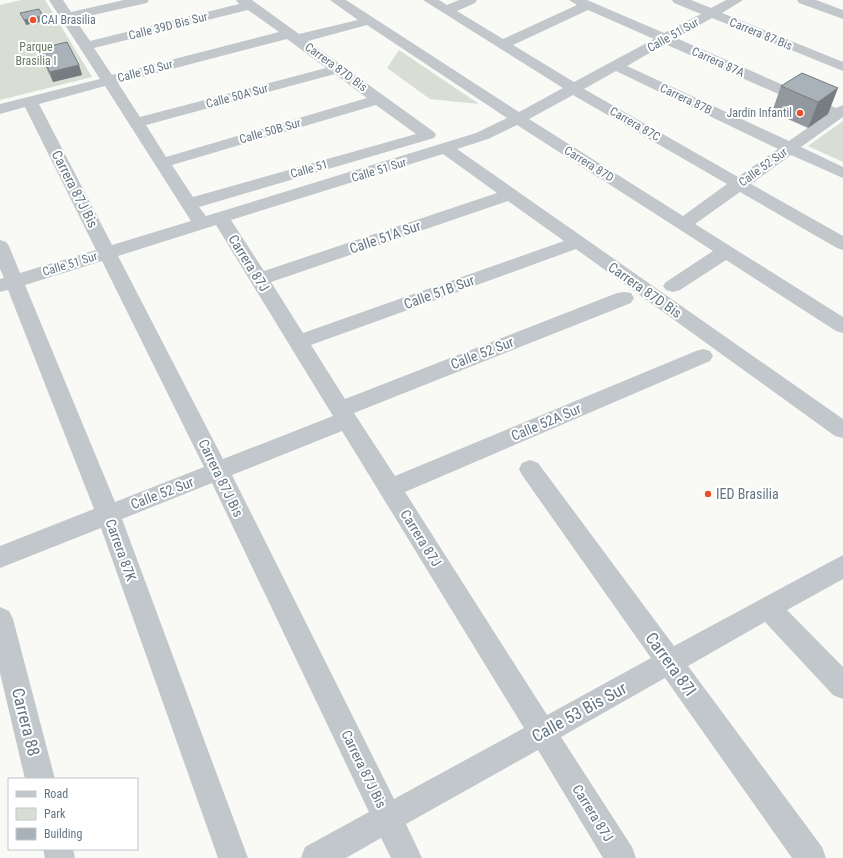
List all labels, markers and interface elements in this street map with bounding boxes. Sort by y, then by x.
street label: Calle 39D Bis Sur [127,9,209,43]
place label: CAI Brasilia [41,13,96,27]
marker: CAI Brasilia [28,15,38,25]
street label: Calle 51 Sur [645,15,701,55]
street label: Carrera 87 Bis [727,15,795,53]
park label: Parque Brasilia I [16,40,56,68]
street label: Carrera 87D Bis [302,40,370,94]
street label: Carrera 87A [690,44,747,80]
street label: Calle 50 Sur [116,57,175,85]
street label: Calle 50A Sur [204,81,270,111]
street label: Carrera 87B [658,81,714,117]
street label: Carrera 87C [607,104,663,144]
place label: Jardin Infantil [726,106,792,120]
marker: Jardin Infantil [795,108,805,118]
street label: Calle 50B Sur [238,115,303,146]
street label: Carrera 87D [562,143,617,185]
street label: Calle 52 Sur [736,144,790,189]
street label: Carrera 87J Bis [49,148,101,230]
street label: Calle 51 Sur [350,155,408,185]
street label: Calle 51 [289,157,329,181]
street label: Calle 51A Sur [347,217,423,257]
street label: Carrera 87J [225,232,273,294]
street label: Calle 51 Sur [41,249,99,279]
street label: Carrera 87D Bis [605,259,685,321]
street label: Calle 51B Sur [402,272,476,312]
street label: Calle 52 Sur [448,334,516,372]
street label: Calle 52A Sur [509,400,583,444]
street label: Carrera 87J Bis [195,436,247,520]
street label: Calle 52 Sur [128,474,196,512]
place label: IED Brasilia [716,486,779,502]
marker: IED Brasilia [703,489,713,499]
street label: Carrera 87J [397,507,445,569]
street label: Carrera 87K [102,517,140,584]
street label: Carrera 87I [641,628,701,700]
street label: Calle 53 Bis Sur [528,678,630,746]
street label: Carrera 88 [8,686,44,758]
street label: Carrera 87J Bis [338,727,390,811]
legend [8,778,138,850]
street label: Carrera 87J [569,782,617,844]
text: Road [44,787,68,801]
text: Park [44,807,66,821]
text: Building [44,827,82,841]

